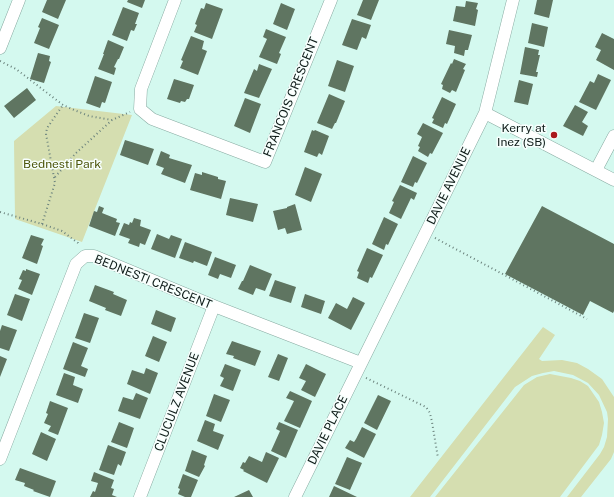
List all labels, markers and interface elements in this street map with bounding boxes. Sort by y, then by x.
street label: FRANCOIS CRESCENT [260,35,322,159]
place label: Kerry at Inez (SB) [497,121,546,149]
marker: Kerry at Inez (SB) [549,130,559,140]
street label: DAVIE AVENUE [424,145,474,227]
park label: Bednesti Park [23,157,101,171]
street label: BEDNESTI CRESCENT [92,252,214,312]
street label: CLUCULZ AVENUE [151,350,203,454]
street label: DAVIE PLACE [305,393,351,467]

